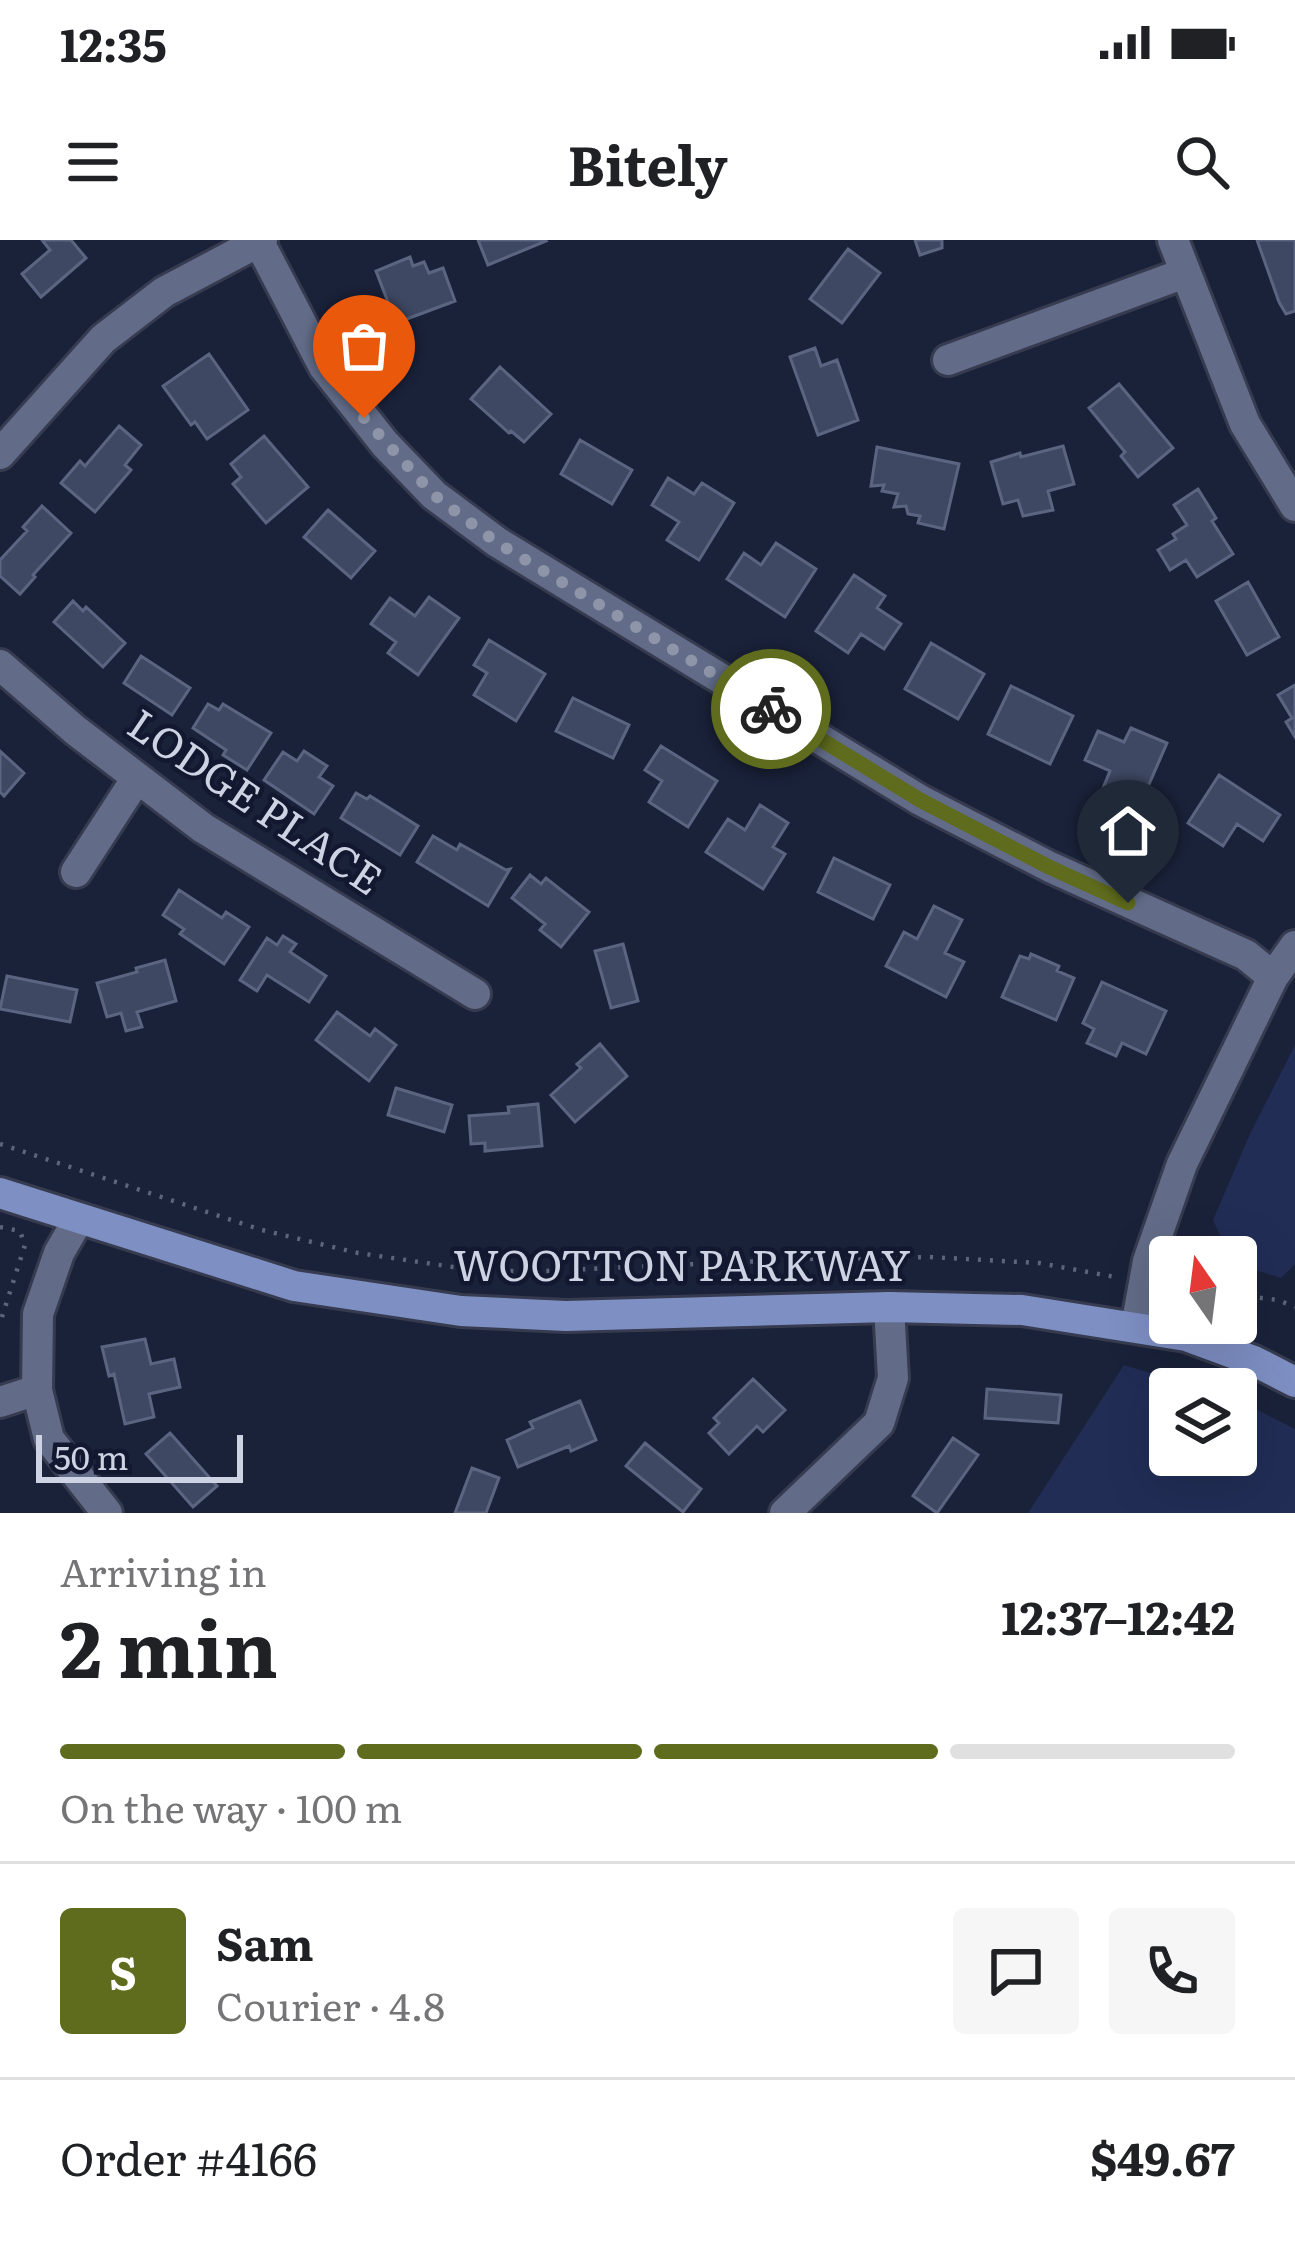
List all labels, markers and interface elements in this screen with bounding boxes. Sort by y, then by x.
text: 12:35 [60,9,167,76]
text: Bitely [568,122,727,203]
icon: menu [60,129,126,195]
icon: search [1169,129,1235,195]
pin [313,295,415,418]
icon: bag [331,313,397,379]
courier [711,649,831,769]
icon: bike [738,676,804,742]
street label: LODGE PLACE [117,691,396,908]
pin [1077,780,1179,903]
icon: home [1095,798,1161,864]
street label: WOOTTON PARKWAY [453,1232,911,1294]
north arrow [1149,1236,1257,1344]
map controls [1149,1236,1257,1476]
button: layers [1149,1368,1257,1476]
scale bar [36,1429,243,1482]
text: 50 m [54,1431,128,1480]
text: Arriving in [60,1541,267,1599]
text: 12:37–12:42 [1001,1582,1235,1649]
text: 2 min [60,1586,278,1702]
text: On the way · 100 m [60,1777,402,1835]
text: Sam [216,1908,314,1975]
button: chat [953,1908,1079,2034]
button: phone [1109,1908,1235,2034]
text: S [109,1937,137,2004]
text: Courier · 4.8 [216,1975,445,2033]
text: Order #4166 [60,2123,317,2190]
text: $49.67 [1090,2123,1235,2190]

